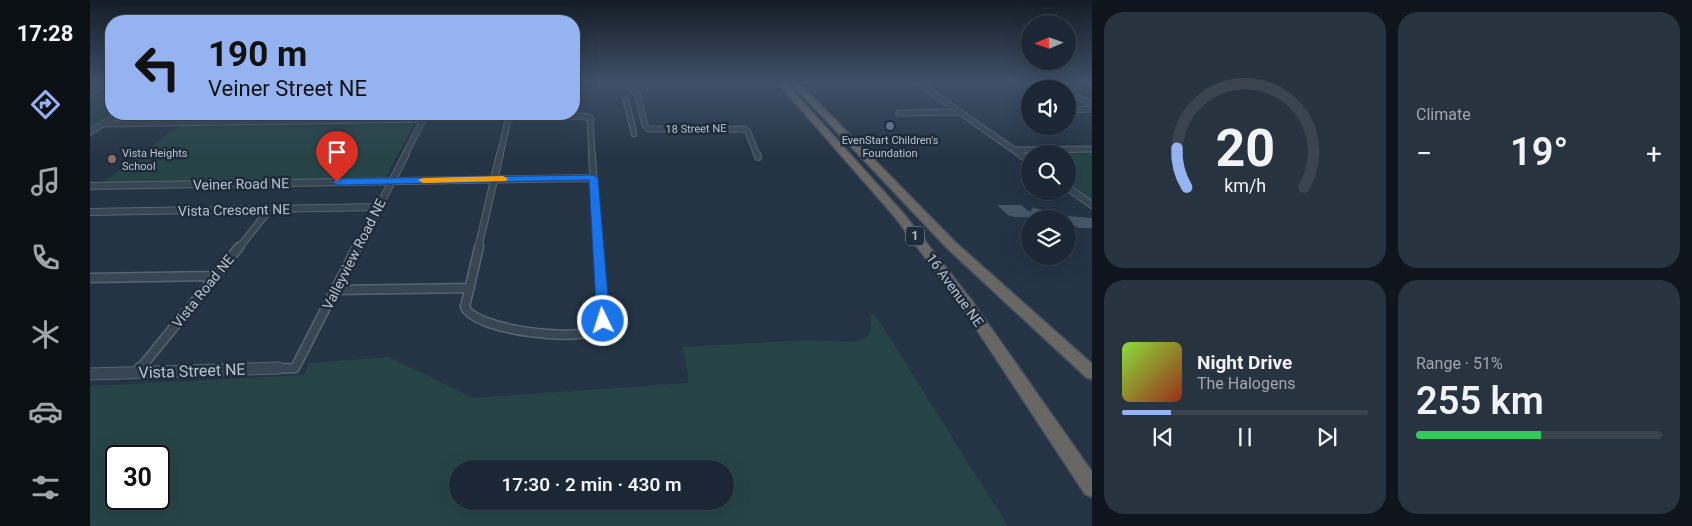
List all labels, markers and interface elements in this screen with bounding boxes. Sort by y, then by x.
north arrow [1021,15,1076,70]
map controls [1021,15,1076,265]
text: 17:28 [17,21,73,46]
text: 190 m [208,34,307,75]
icon: left [125,35,190,100]
text: Veiner Street NE [208,76,367,101]
button: sound [1021,80,1076,135]
icon: directions [28,87,63,122]
text: Climate [1416,105,1471,124]
text: 20 [1215,118,1275,179]
marker: EvenStart Children's Foundation [884,120,896,132]
street label: 18 Street NE [665,122,727,136]
text: 19° [1510,130,1568,174]
pin [316,131,358,182]
place label: EvenStart Children's Foundation [842,134,939,160]
text: − [1416,137,1432,170]
text: + [1646,137,1662,170]
icon: arrive [323,138,351,166]
button: search [1021,145,1076,200]
place label: Vista Heights School [122,147,188,173]
marker: Vista Heights School [106,153,118,165]
icon: music [28,164,63,199]
street label: Veiner Road NE [193,175,289,193]
text: km/h [1224,175,1266,196]
street label: Valleyview Road NE [319,196,389,312]
street label: Vista Crescent NE [178,201,290,219]
button: layers [1021,210,1076,265]
road number: 1 [906,227,924,246]
icon: phone [28,240,63,275]
street label: 16 Avenue NE [923,250,987,330]
street label: Vista Road NE [169,251,237,331]
position arrow [576,294,628,346]
icon: climate [28,317,63,352]
text: Night Drive [1197,351,1292,374]
text: Range · 51% [1416,354,1503,373]
street label: Vista Street NE [138,360,246,382]
text: The Halogens [1197,374,1296,393]
text: 255 km [1416,379,1544,423]
icon: car [28,394,63,429]
icon: previous [1149,423,1177,451]
icon: pause [1231,423,1259,451]
icon: next [1313,423,1341,451]
speed limit sign: 30 [105,445,170,510]
icon: filters [28,470,63,505]
text: 17:30 · 2 min · 430 m [501,473,682,496]

